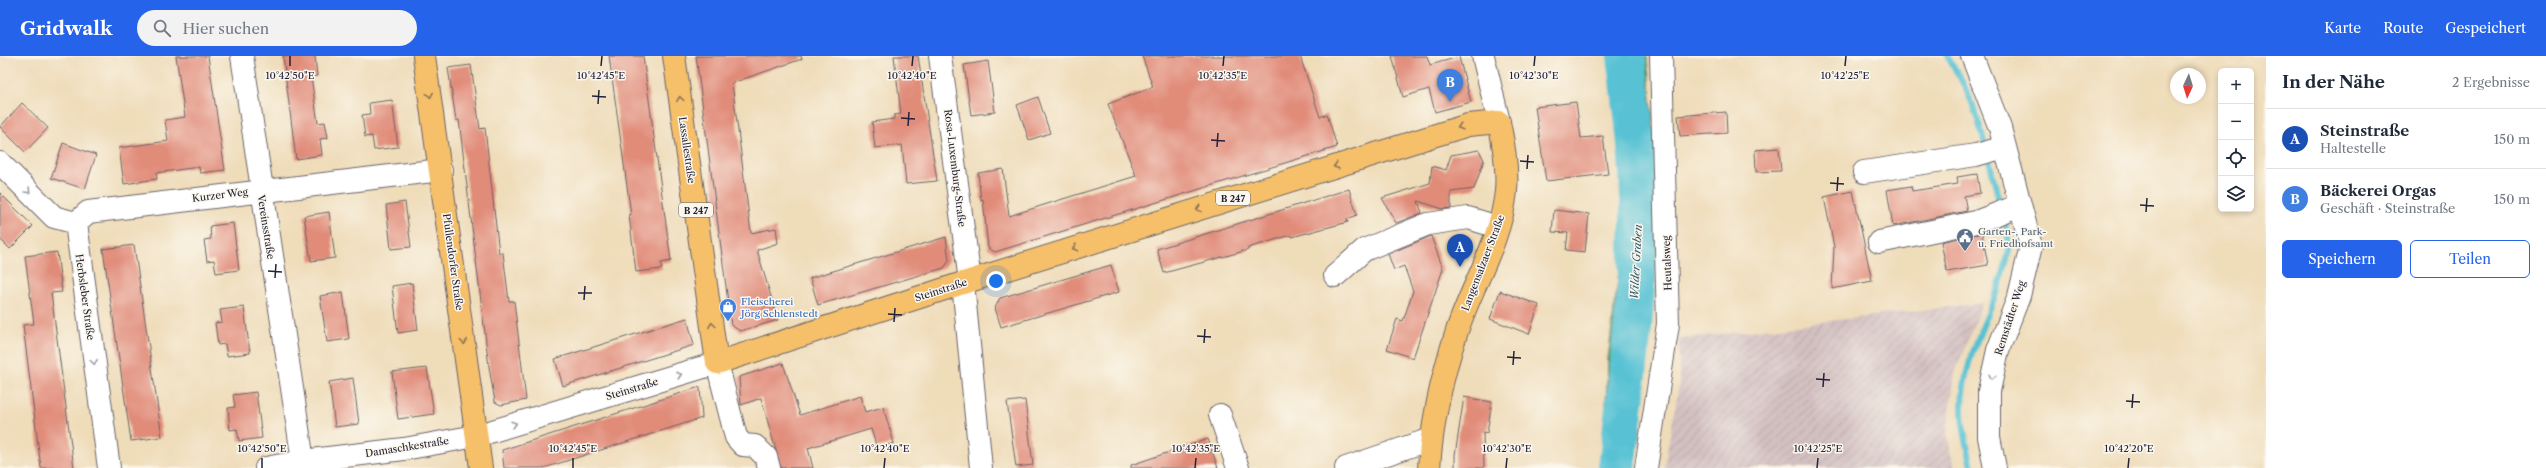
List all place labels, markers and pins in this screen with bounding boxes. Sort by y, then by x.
pin: B [1437,69,1463,102]
place label: Garten-, Park- u. Friedhofsamt [1978,225,2054,250]
public building icon: Garten-, Park- u. Friedhofsamt [1955,227,1975,252]
pin: A [1447,234,1473,267]
place label: Fleischerei Jörg Schlenstedt [739,295,818,320]
shop icon: Fleischerei Jörg Schlenstedt [718,297,738,322]

